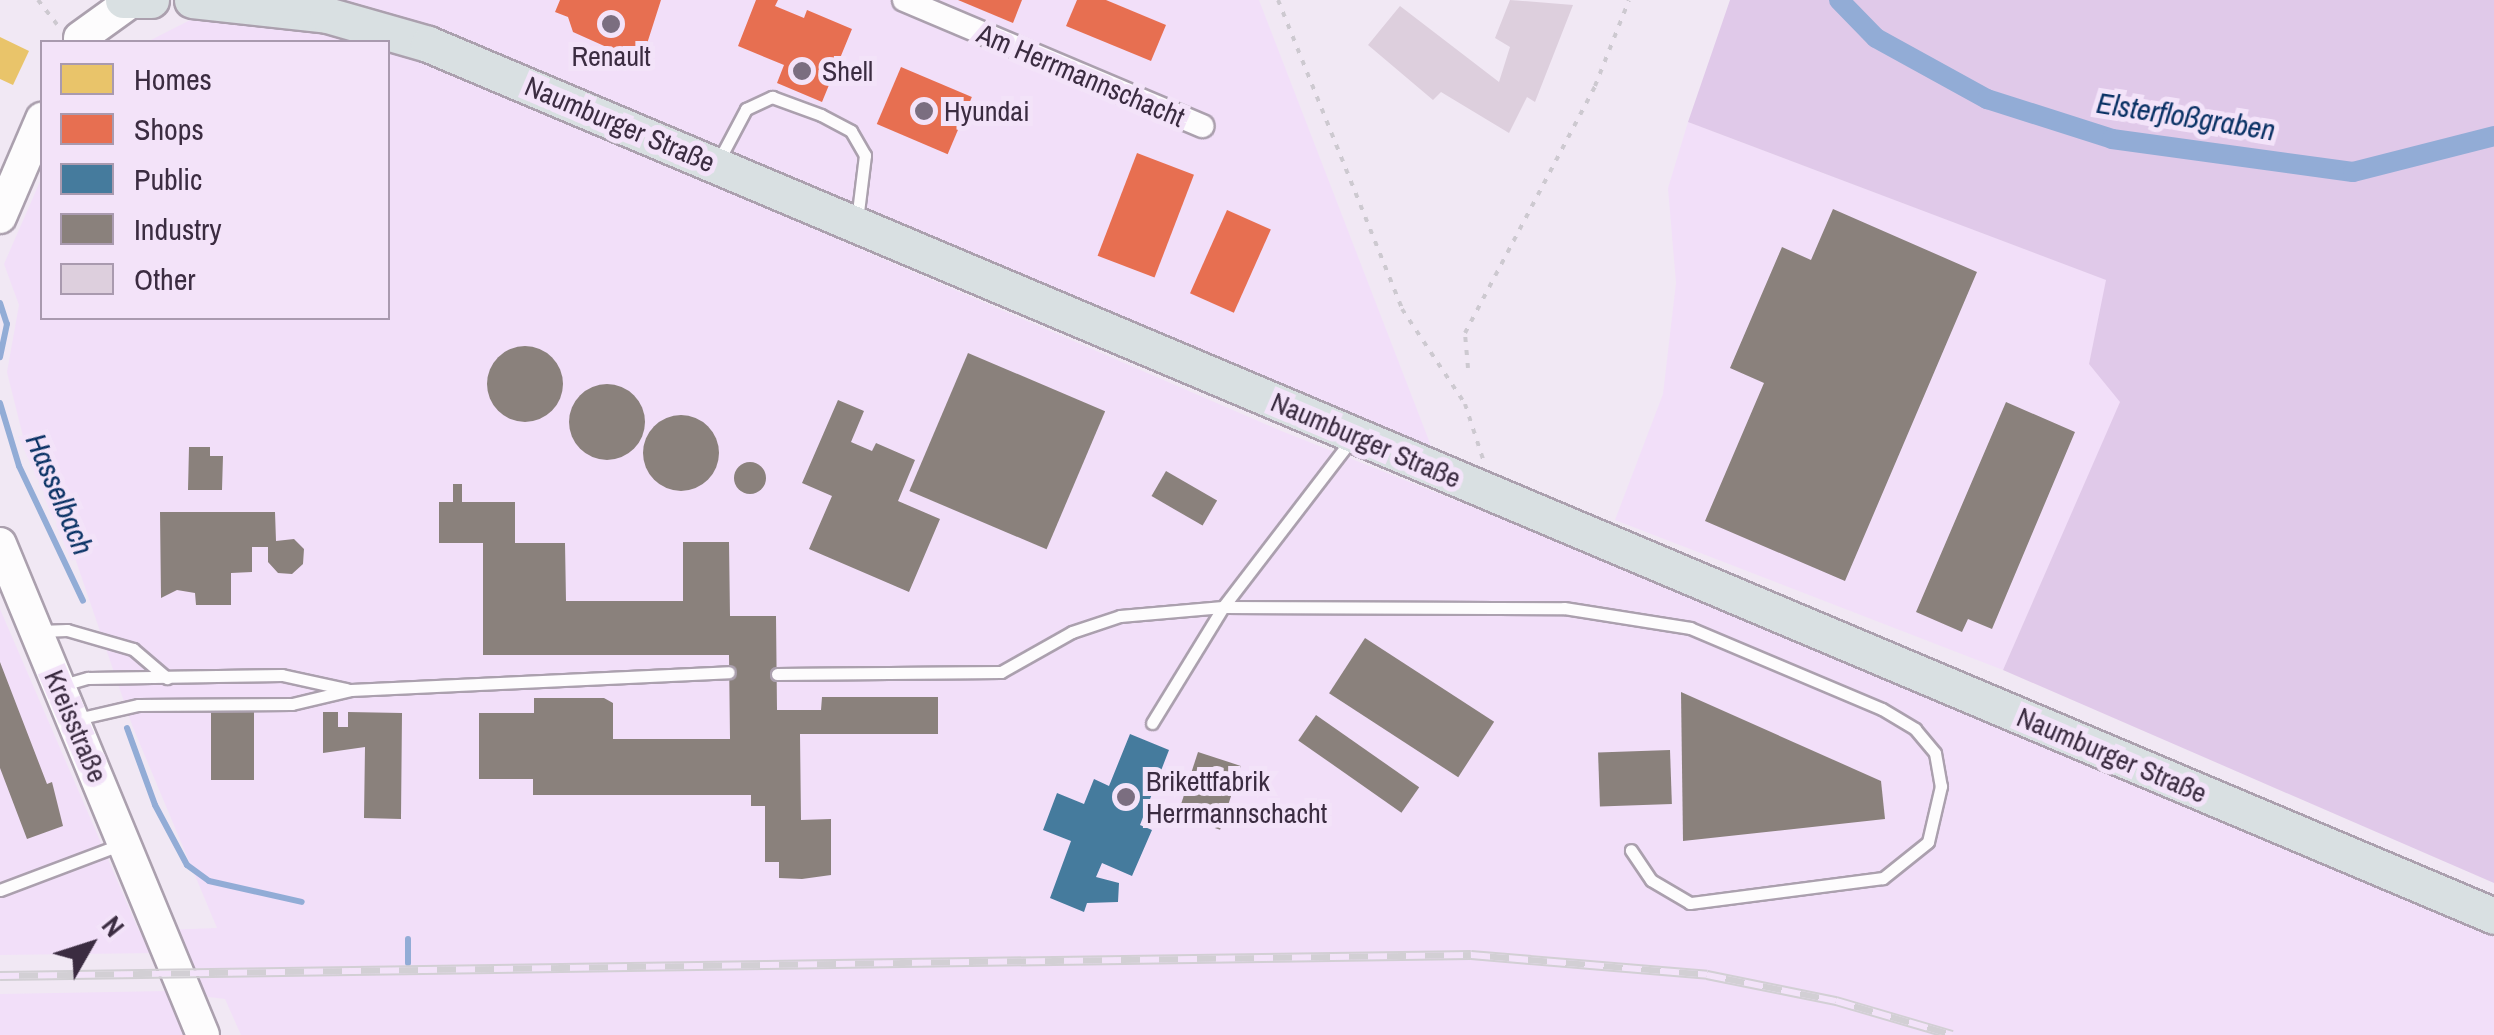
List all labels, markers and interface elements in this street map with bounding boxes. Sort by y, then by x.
marker: Renault [600,13,622,35]
street label: Am Herrmannschacht [972,16,1190,134]
place label: Renault [571,39,651,73]
legend [40,40,390,320]
place label: Shell [822,54,873,88]
text: Homes [134,59,212,99]
marker: Shell [791,60,813,82]
street label: Naumburger Straße [520,69,720,179]
water label: Elsterfloßgraben [2094,84,2278,148]
place label: Hyundai [944,94,1030,128]
marker: Hyundai [913,100,935,122]
text: Shops [134,109,204,149]
text: Public [134,159,202,199]
text: Industry [134,209,222,249]
text: Other [134,259,196,299]
street label: Naumburger Straße [1266,385,1466,495]
water label: Hasselbach [18,428,102,560]
street label: Kreisstraße [37,665,115,787]
street label: Naumburger Straße [2012,700,2212,810]
place label: Brikettfabrik Herrmannschacht [1146,764,1327,830]
marker: Brikettfabrik Herrmannschacht [1115,786,1137,808]
north arrow [40,895,140,995]
text: N [93,908,133,945]

